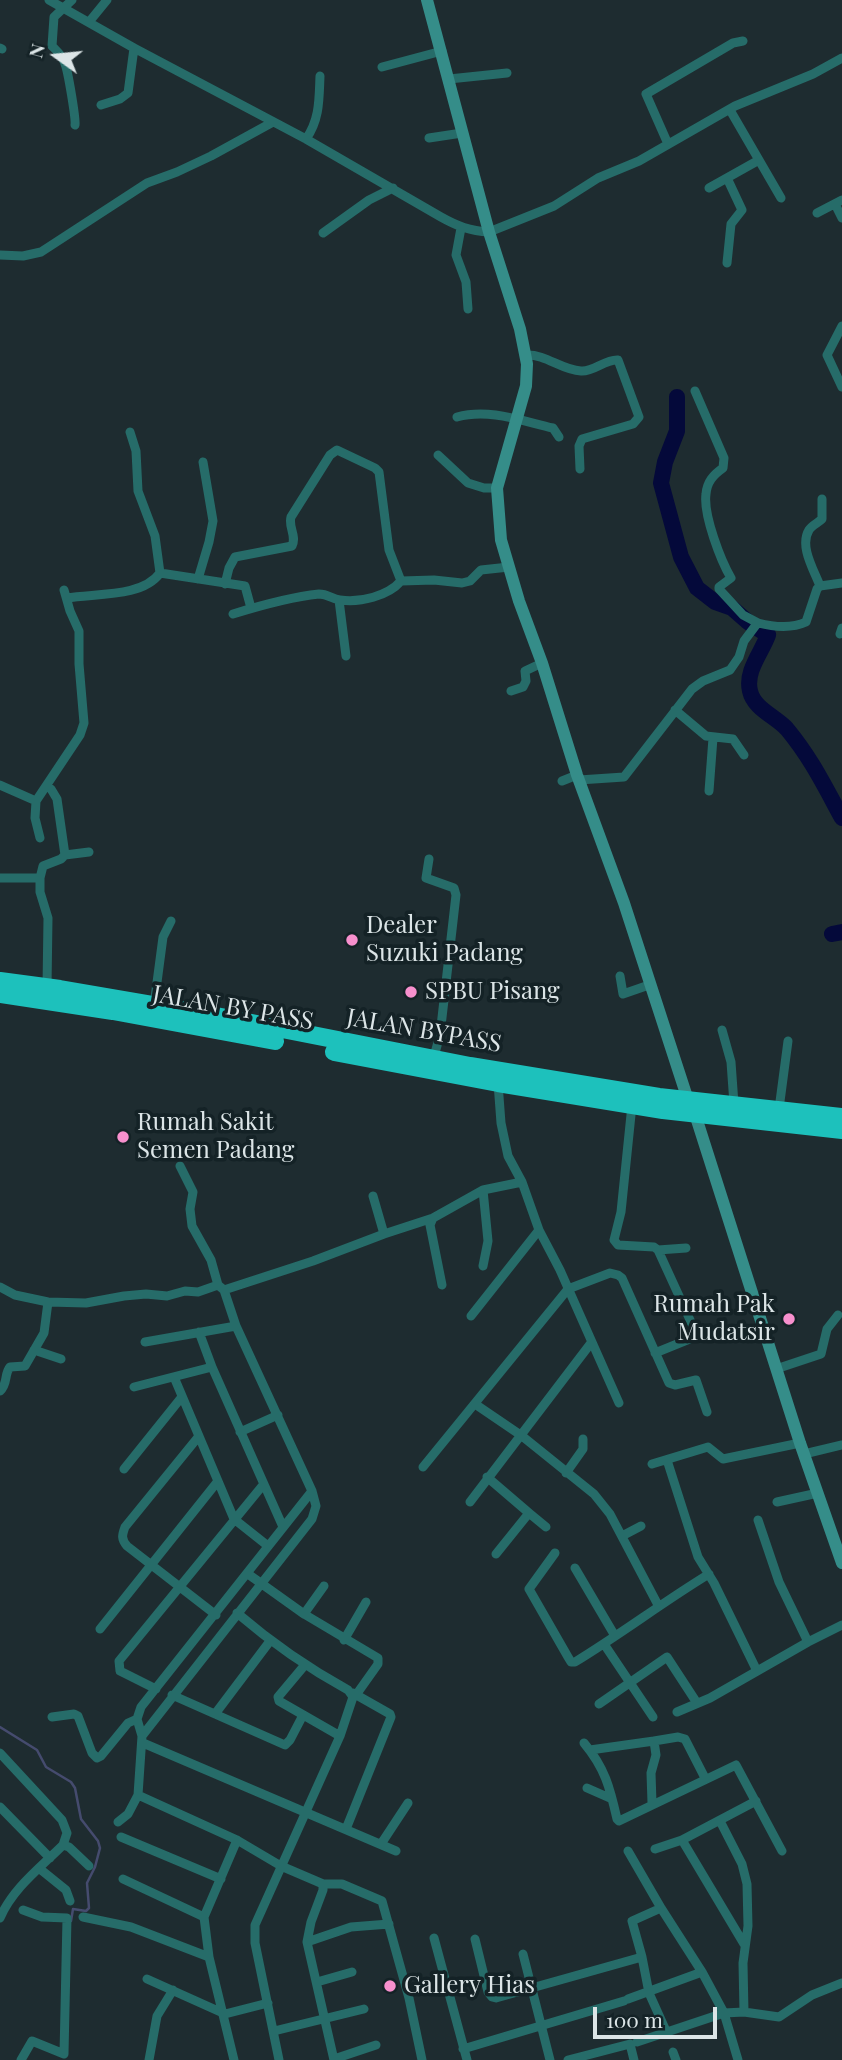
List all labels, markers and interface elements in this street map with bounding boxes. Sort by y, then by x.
north arrow [21,21,91,91]
text: N [21,41,50,61]
place label: Dealer Suzuki Padang [366,912,523,968]
marker: Dealer Suzuki Padang [344,932,360,948]
place label: SPBU Pisang [425,978,560,1006]
street label: JALAN BY PASS [150,980,316,1036]
marker: SPBU Pisang [403,984,419,1000]
street label: JALAN BYPASS [344,1003,504,1059]
place label: Rumah Sakit Semen Padang [137,1109,294,1165]
marker: Rumah Sakit Semen Padang [115,1129,131,1145]
place label: Rumah Pak Mudatsir [653,1291,775,1347]
marker: Rumah Pak Mudatsir [781,1311,797,1327]
place label: Gallery Hias [404,1972,535,2000]
marker: Gallery Hias [382,1978,398,1994]
scale bar [597,1994,721,2038]
text: 100 m [606,2005,663,2033]

